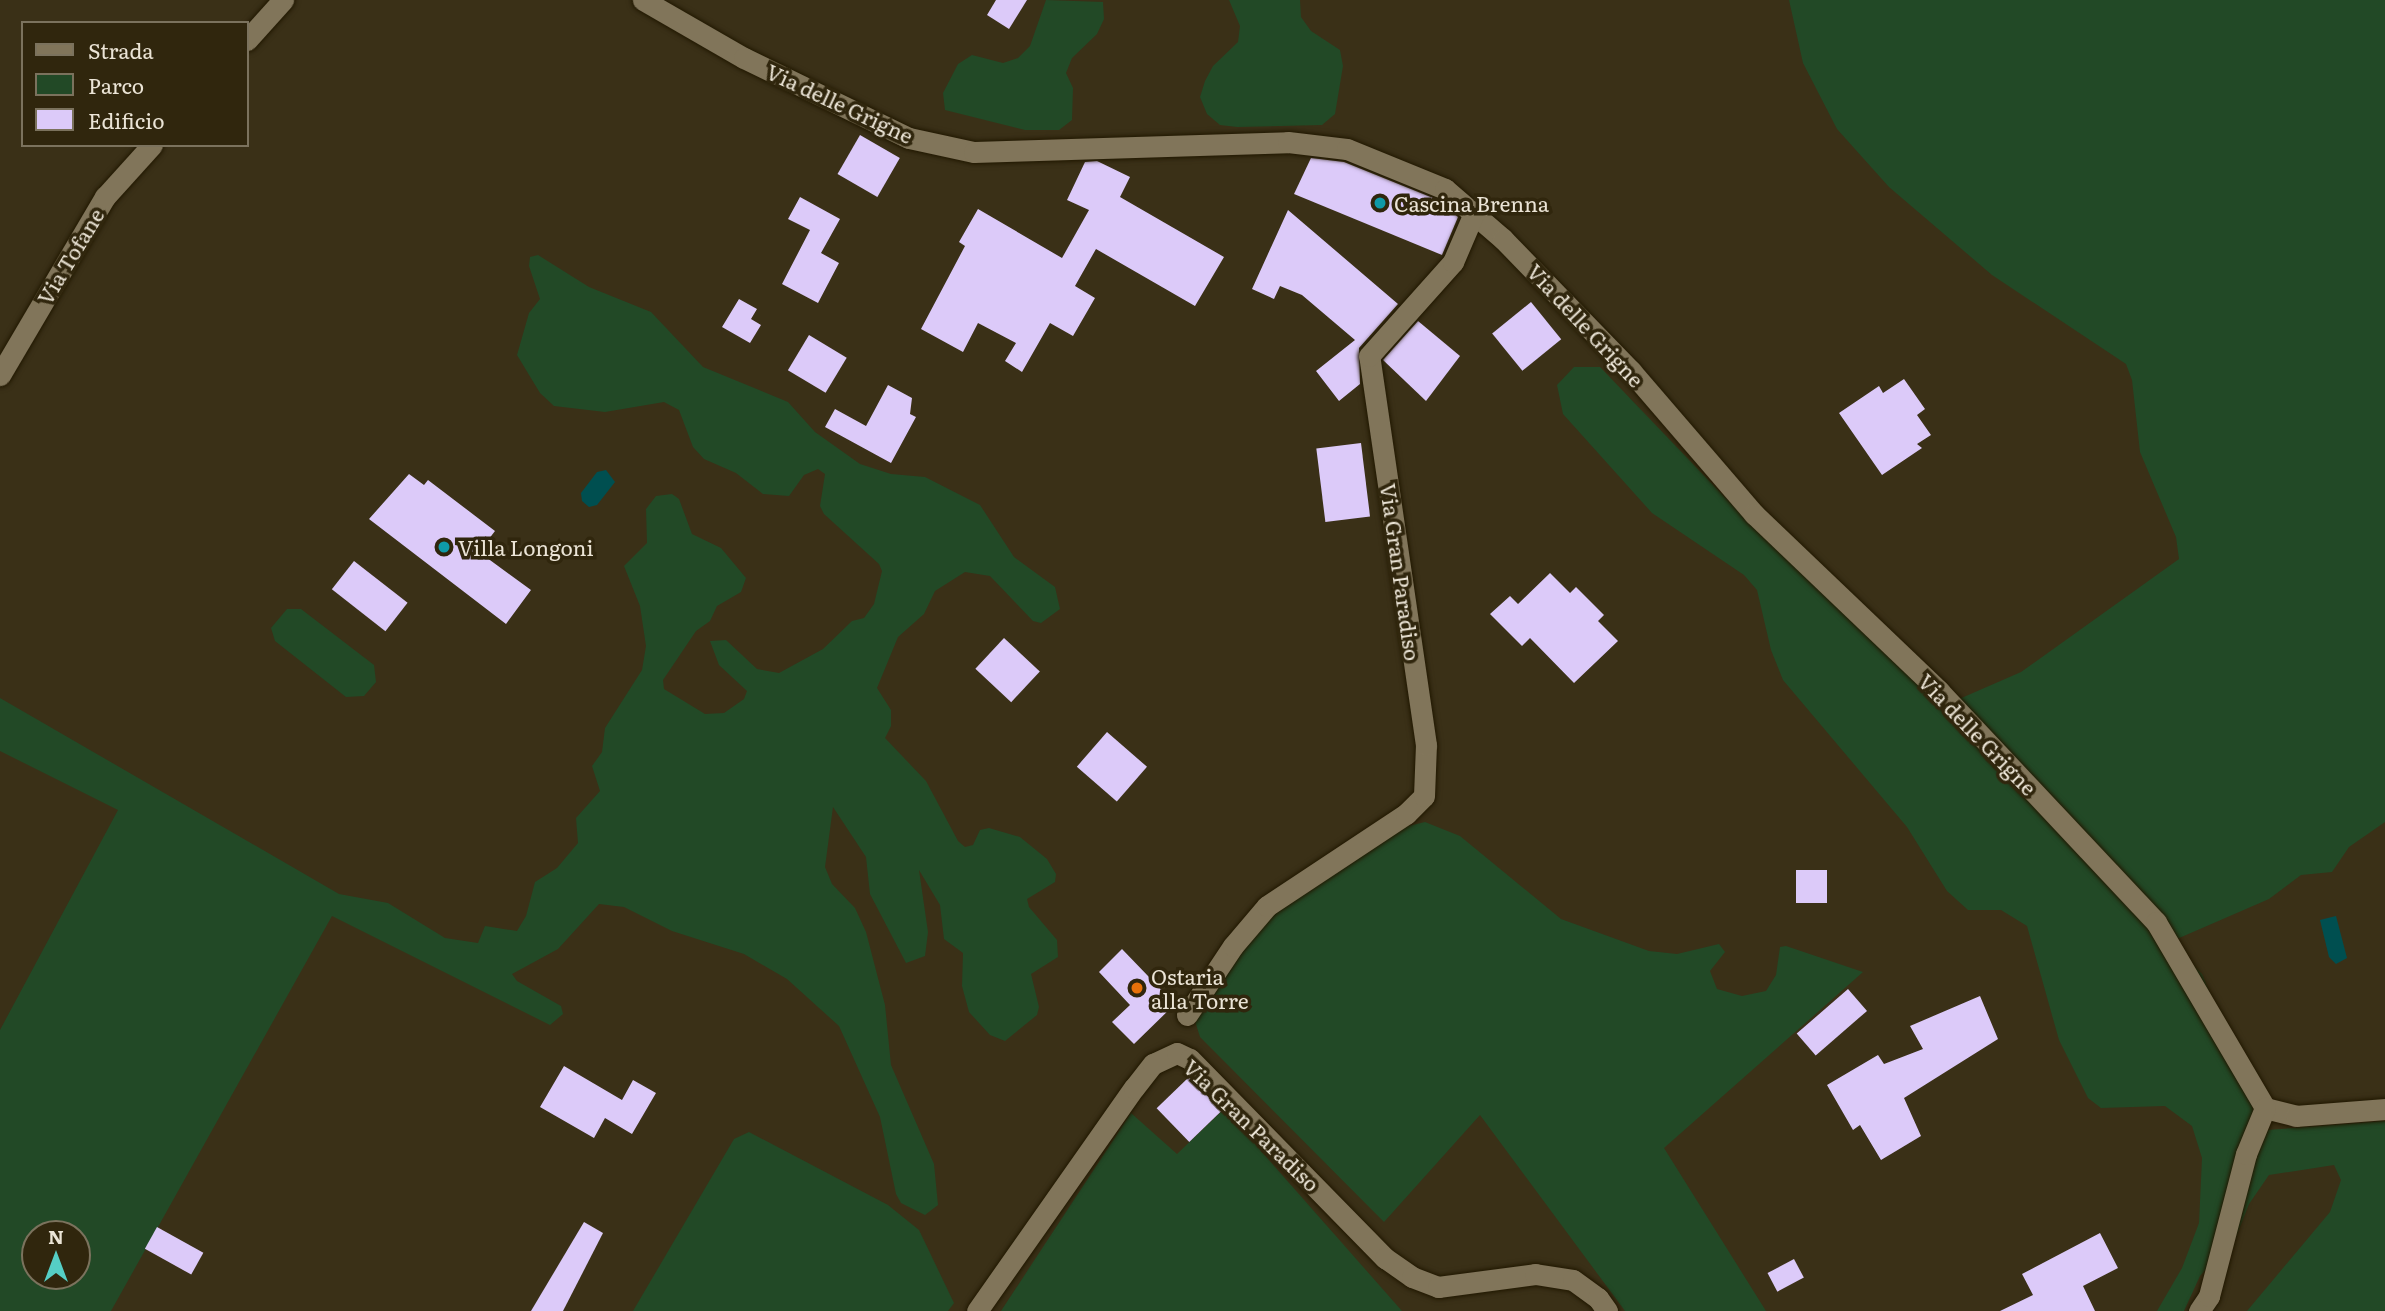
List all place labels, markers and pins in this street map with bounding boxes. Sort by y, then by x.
place label: Cascina Brenna [1394,190,1549,216]
marker: Cascina Brenna [1372,195,1388,211]
place label: Villa Longoni [458,534,593,560]
marker: Villa Longoni [436,539,452,555]
place label: Ostaria alla Torre [1151,963,1249,1013]
marker: Ostaria alla Torre [1129,980,1145,996]

